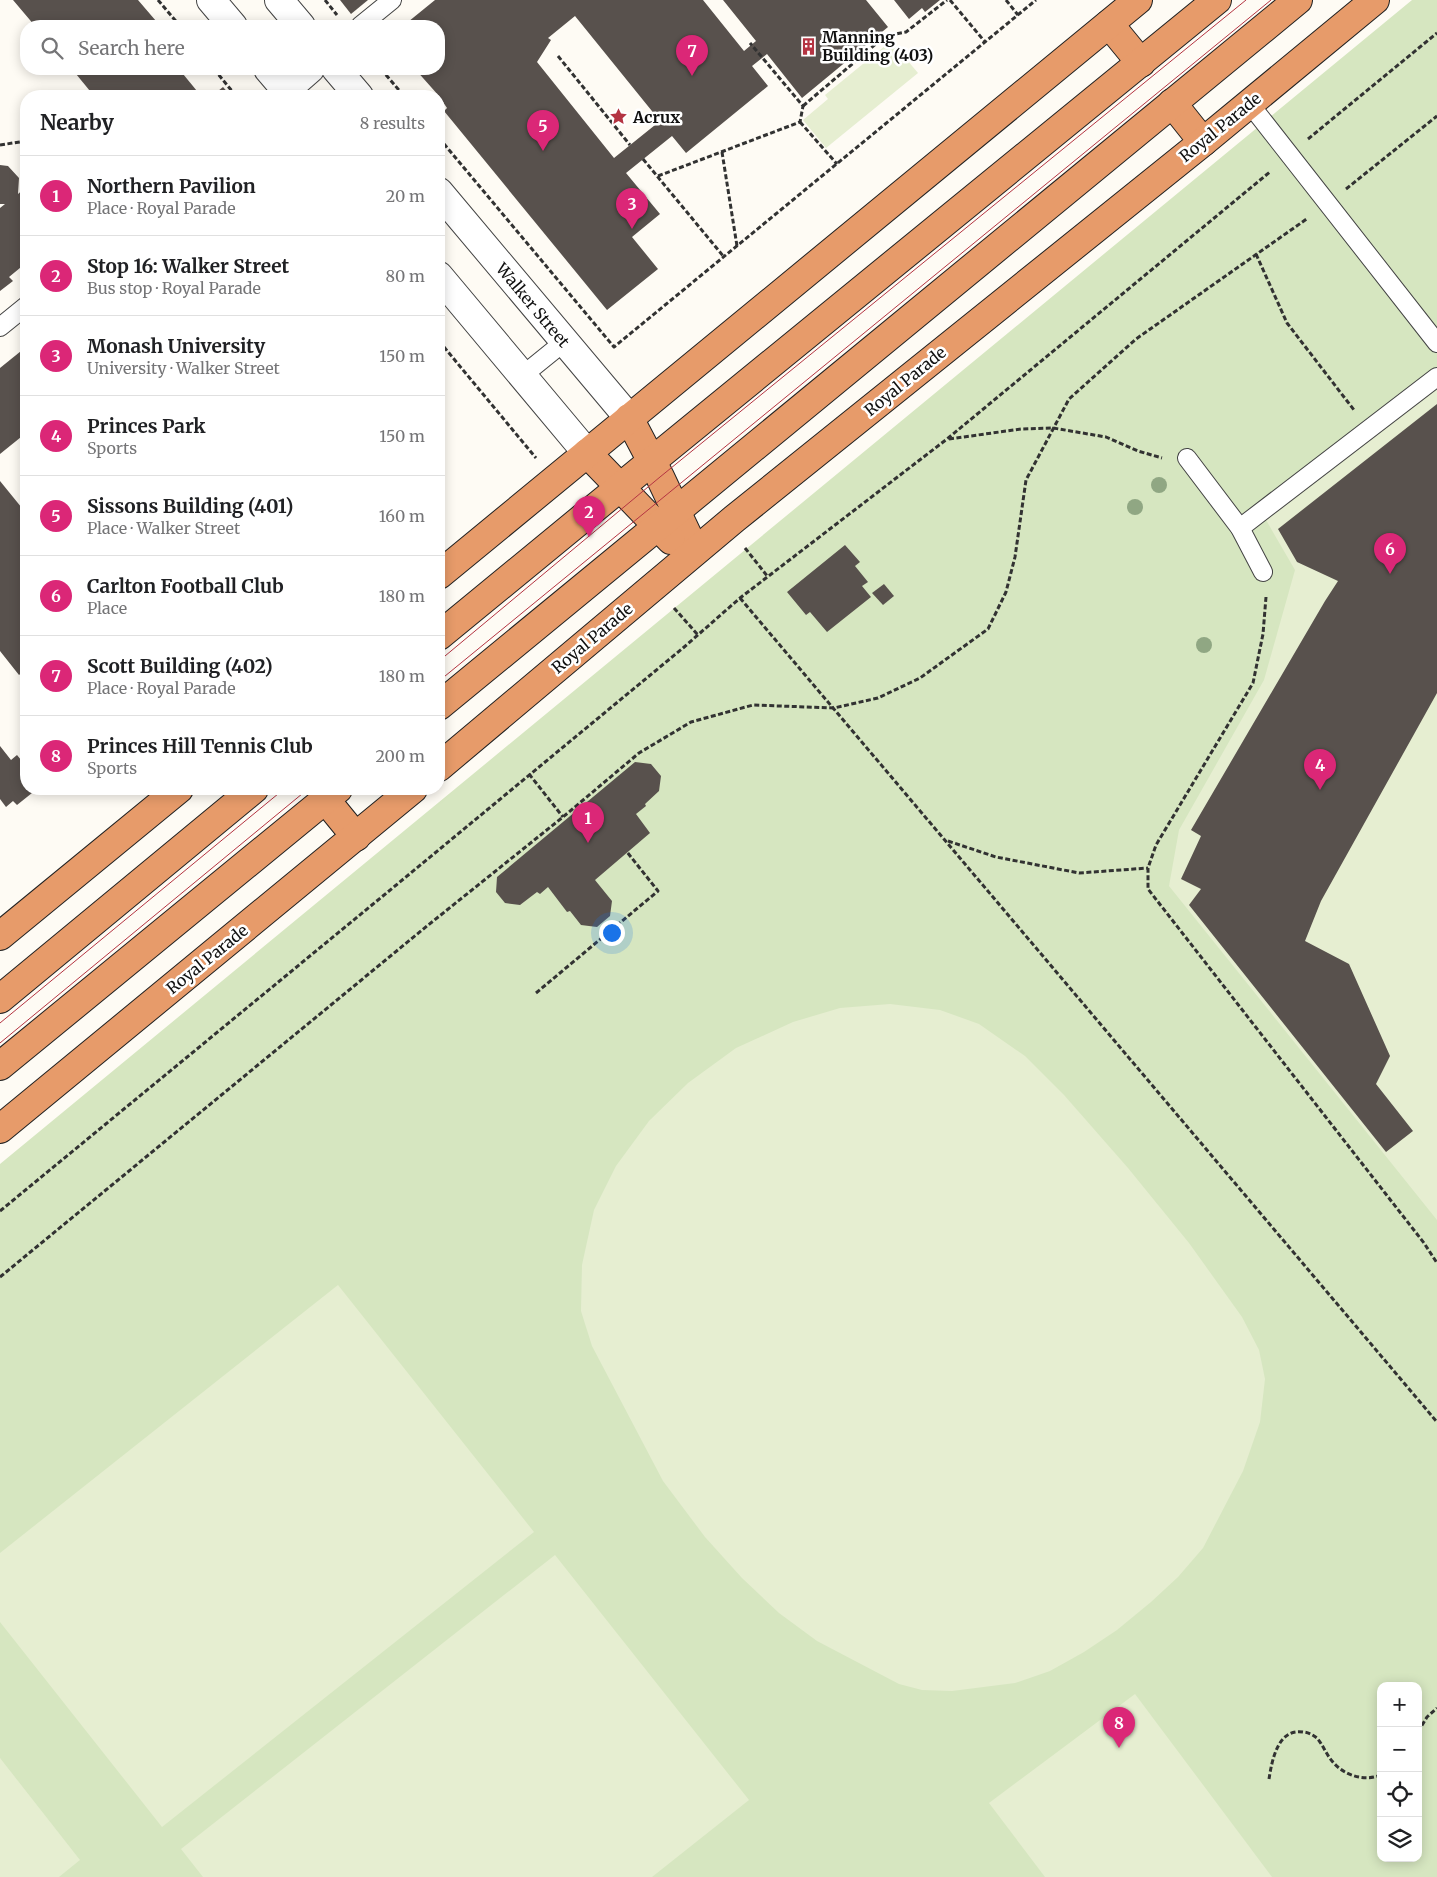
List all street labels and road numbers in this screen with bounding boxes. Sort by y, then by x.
street label: Royal Parade [1175,88,1265,166]
street label: Walker Street [491,258,575,352]
street label: Royal Parade [860,342,950,420]
street label: Royal Parade [548,598,636,678]
street label: Royal Parade [162,920,252,998]

